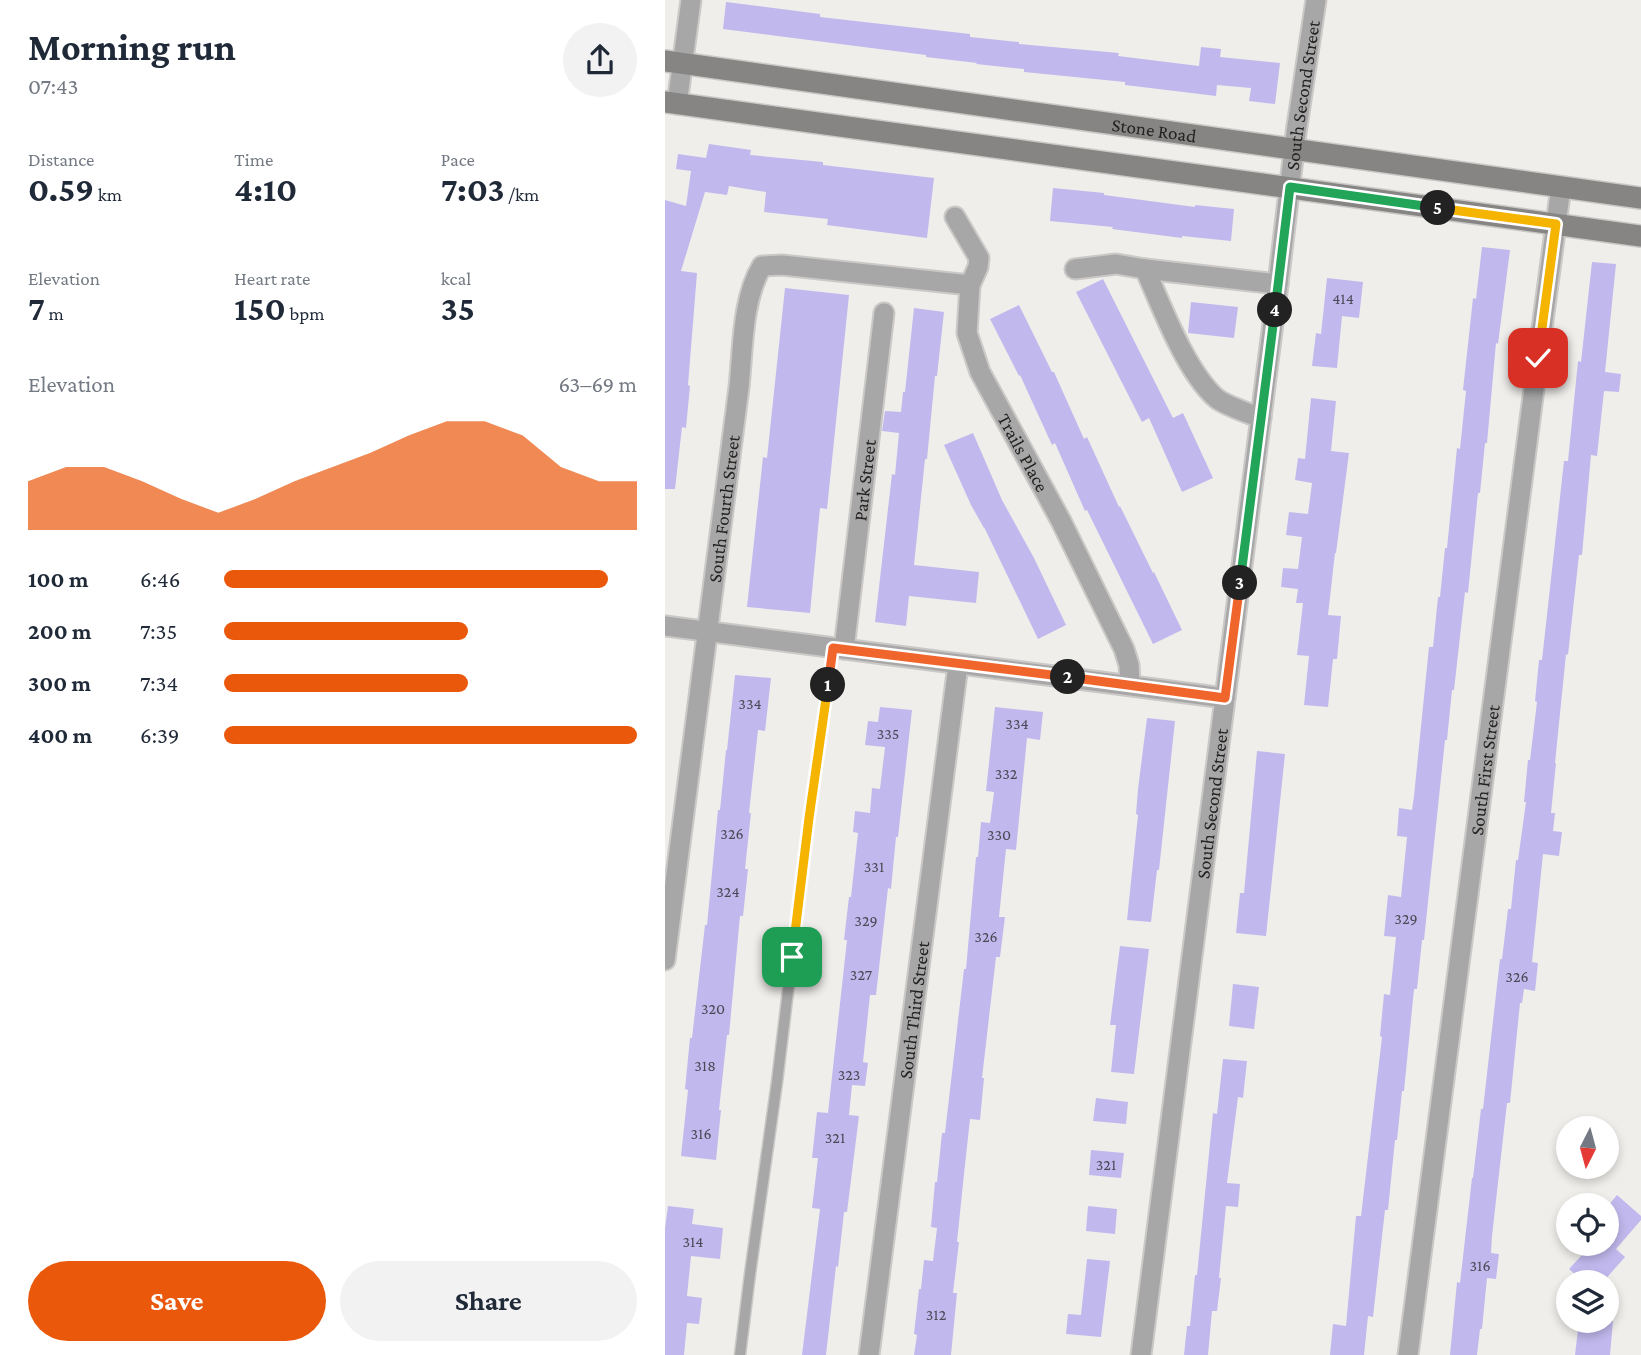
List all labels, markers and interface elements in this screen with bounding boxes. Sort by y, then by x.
street label: South Second Street [1282,18,1324,171]
button: share [563,23,637,97]
text: Morning run [28,26,236,68]
text: 07:43 [28,73,78,99]
street label: Stone Road [1110,114,1198,146]
text: Distance [28,149,94,170]
text: Time [234,149,273,170]
text: Pace [441,149,475,170]
text: 0.59 [28,170,94,209]
text: 4:10 [234,170,297,209]
text: 7:03 [441,170,505,209]
text: km [94,184,122,205]
text: /km [505,184,539,205]
pin: 5 [1421,190,1455,226]
text: 5 [1433,197,1442,218]
text: Elevation [28,268,100,289]
text: Heart rate [234,268,310,289]
text: kcal [441,268,471,289]
text: 7 [28,289,45,328]
text: 150 [234,289,286,328]
text: 35 [441,289,475,328]
house number: 414 [1332,290,1354,307]
pin: 4 [1257,292,1293,328]
text: 4 [1269,299,1280,320]
text: m [45,303,64,324]
text: bpm [286,303,324,324]
pin [1508,328,1568,388]
icon: check [1519,339,1557,377]
text: Elevation [28,371,115,397]
text: 63–69 m [558,371,637,397]
street label: Trails Place [994,410,1053,495]
street label: South Fourth Street [704,433,744,584]
street label: Park Street [849,438,880,522]
text: 100 m [28,566,88,592]
text: 6:46 [140,566,180,592]
pin: 3 [1223,566,1257,600]
text: 3 [1235,572,1244,593]
text: 200 m [28,618,92,644]
text: 7:35 [140,618,177,644]
pin: 2 [1051,660,1085,694]
text: 2 [1063,666,1072,687]
pin: 1 [811,668,845,702]
text: 300 m [28,670,91,696]
text: 7:34 [140,670,178,696]
text: 1 [824,674,831,695]
house number: 334 [738,695,762,712]
street label: South First Street [1466,703,1504,836]
house number: 334 [1005,715,1029,732]
text: 400 m [28,722,92,748]
text: 6:39 [140,722,179,748]
house number: 335 [877,725,899,742]
street label: South Second Street [1192,726,1232,880]
house number: 332 [995,765,1018,782]
house number: 326 [720,825,744,842]
house number: 330 [987,826,1011,843]
house number: 331 [864,858,884,875]
house number: 324 [716,883,740,900]
house number: 329 [1394,910,1418,927]
house number: 329 [854,912,878,929]
pin [762,927,822,987]
house number: 326 [974,928,998,945]
icon: arrive [773,938,811,976]
street label: South Third Street [895,939,933,1080]
house number: 327 [850,966,873,983]
house number: 326 [1505,968,1529,985]
house number: 320 [701,1000,725,1017]
house number: 318 [694,1057,716,1074]
house number: 323 [838,1066,860,1083]
north arrow [1556,1116,1619,1180]
map controls [1556,1116,1619,1333]
house number: 316 [690,1125,712,1142]
house number: 321 [825,1129,845,1146]
house number: 321 [1096,1156,1116,1173]
button: locate [1556,1193,1619,1256]
house number: 314 [682,1233,704,1250]
house number: 316 [1469,1257,1491,1274]
button: Save [28,1261,326,1341]
button: Share [340,1261,637,1341]
button: layers [1556,1270,1619,1333]
house number: 312 [926,1306,947,1323]

